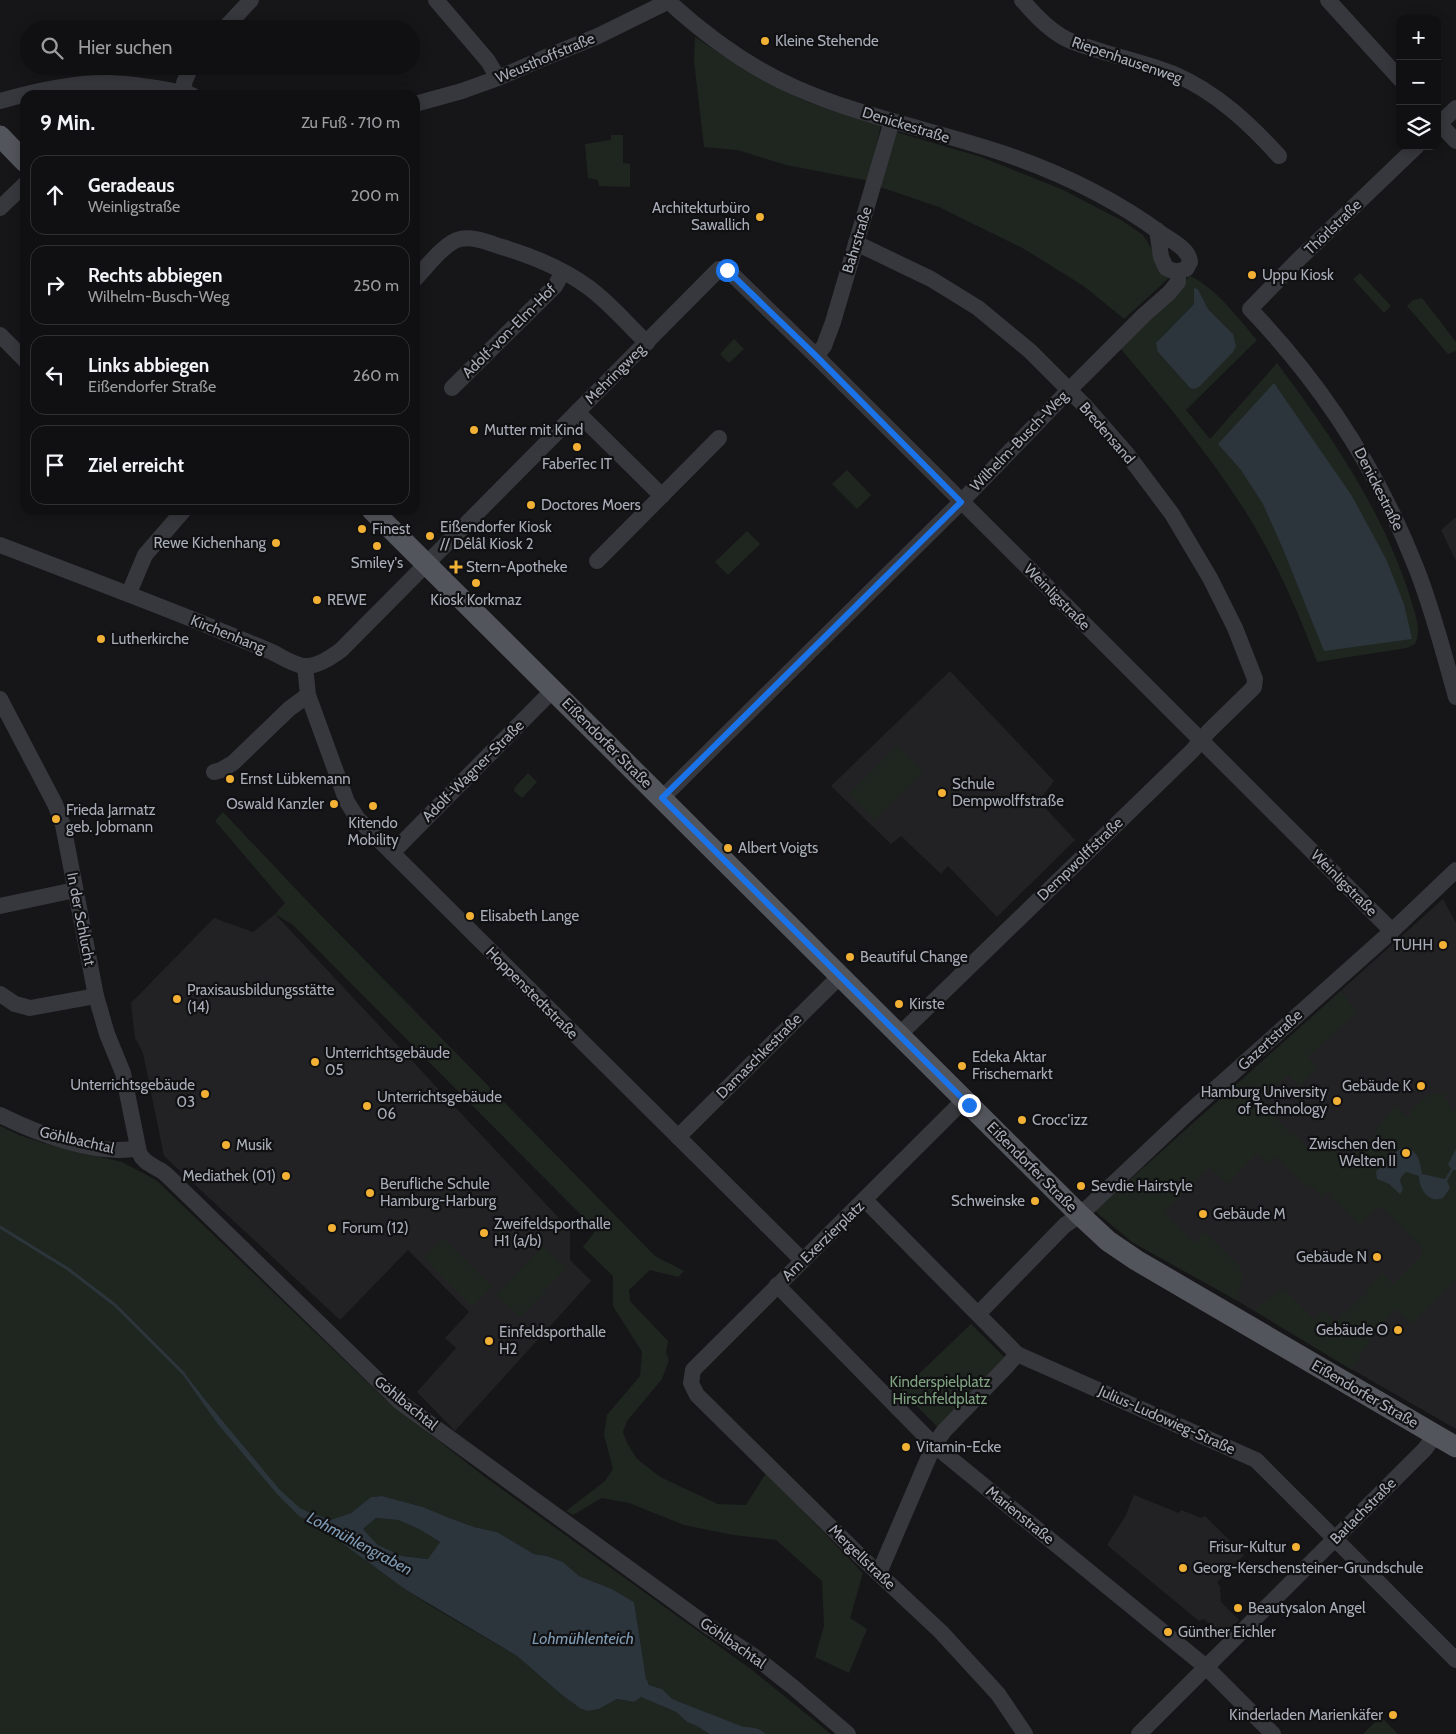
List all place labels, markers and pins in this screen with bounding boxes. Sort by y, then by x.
place label: Kleine Stehende [775,32,879,50]
marker: Kleine Stehende [759,35,771,47]
place label: Architekturbüro Sawallich [652,199,750,234]
marker: Architekturbüro Sawallich [754,211,766,223]
place label: Uppu Kiosk [1262,266,1334,284]
marker: Uppu Kiosk [1246,269,1258,281]
place label: Mutter mit Kind [484,421,583,439]
marker: Mutter mit Kind [468,424,480,436]
marker: FaberTec IT [571,441,583,453]
place label: FaberTec IT [542,455,612,473]
place label: Doctores Moers [541,496,641,514]
marker: Doctores Moers [525,499,537,511]
place label: Eißendorfer Kiosk // Dêlâl Kiosk 2 [439,518,552,553]
place label: Finest [372,520,410,538]
marker: Finest [356,523,368,535]
marker: Eißendorfer Kiosk // Dêlâl Kiosk 2 [424,530,436,542]
place label: Rewe Kichenhang [153,534,267,552]
marker: Rewe Kichenhang [270,537,282,549]
marker: Smiley's [371,540,383,552]
place label: Smiley's [351,554,403,572]
place label: Stern-Apotheke [466,558,568,576]
marker: Stern-Apotheke [450,561,462,573]
marker: Kiosk Korkmaz [470,577,482,589]
place label: REWE [327,591,367,609]
place label: Kiosk Korkmaz [430,591,522,609]
marker: REWE [311,594,323,606]
place label: Lutherkirche [111,630,189,648]
marker: Lutherkirche [95,633,107,645]
place label: Ernst Lübkemann [240,770,351,788]
marker: Ernst Lübkemann [224,773,236,785]
place label: Schule Dempwolffstraße [952,775,1064,810]
marker: Schule Dempwolffstraße [936,787,948,799]
place label: Oswald Kanzler [226,795,324,813]
marker: Oswald Kanzler [328,798,340,810]
marker: Kitendo Mobility [367,800,379,812]
place label: Frieda Jarmatz geb. Jobmann [66,801,156,836]
marker: Frieda Jarmatz geb. Jobmann [50,813,62,825]
place label: Kitendo Mobility [347,814,399,849]
place label: Albert Voigts [738,839,818,857]
marker: Albert Voigts [722,842,734,854]
place label: Elisabeth Lange [480,907,580,925]
marker: Elisabeth Lange [464,910,476,922]
place label: TUHH [1393,936,1433,954]
marker: TUHH [1437,939,1449,951]
place label: Beautiful Change [860,948,968,966]
marker: Beautiful Change [844,951,856,963]
place label: Praxisausbildungsstätte (14) [187,981,335,1016]
marker: Praxisausbildungsstätte (14) [171,993,183,1005]
place label: Kirste [909,995,945,1013]
marker: Kirste [893,998,905,1010]
place label: Unterrichtsgebäude 05 [325,1044,450,1079]
place label: Edeka Aktar Frischemarkt [972,1048,1053,1083]
marker: Unterrichtsgebäude 05 [309,1056,321,1068]
marker: Edeka Aktar Frischemarkt [956,1060,968,1072]
place label: Unterrichtsgebäude 03 [70,1076,195,1111]
place label: Gebäude K [1342,1077,1411,1095]
marker: Gebäude K [1415,1080,1427,1092]
place label: Hamburg University of Technology [1201,1083,1327,1118]
marker: Unterrichtsgebäude 03 [199,1088,211,1100]
place label: Unterrichtsgebäude 06 [377,1088,502,1123]
marker: Hamburg University of Technology [1331,1095,1343,1107]
marker: Unterrichtsgebäude 06 [361,1100,373,1112]
place label: Crocc'izz [1032,1111,1088,1129]
marker: Crocc'izz [1016,1114,1028,1126]
place label: Zwischen den Welten II [1309,1135,1396,1170]
place label: Musik [236,1136,272,1154]
marker: Musik [220,1139,232,1151]
marker: Zwischen den Welten II [1400,1147,1412,1159]
place label: Mediathek (01) [183,1167,276,1185]
marker: Mediathek (01) [280,1170,292,1182]
place label: Berufliche Schule Hamburg-Harburg [380,1175,497,1210]
place label: Sevdie Hairstyle [1091,1177,1193,1195]
marker: Sevdie Hairstyle [1075,1180,1087,1192]
marker: Berufliche Schule Hamburg-Harburg [364,1187,376,1199]
place label: Schweinske [951,1192,1025,1210]
marker: Schweinske [1029,1195,1041,1207]
place label: Gebäude M [1213,1205,1286,1223]
marker: Gebäude M [1197,1208,1209,1220]
place label: Zweifeldsporthalle H1 (a/b) [494,1215,611,1250]
place label: Forum (12) [342,1219,409,1237]
marker: Forum (12) [326,1222,338,1234]
marker: Zweifeldsporthalle H1 (a/b) [478,1227,490,1239]
place label: Gebäude N [1296,1248,1367,1266]
marker: Gebäude N [1371,1251,1383,1263]
place label: Gebäude O [1316,1321,1388,1339]
place label: Einfeldsporthalle H2 [499,1323,606,1358]
marker: Gebäude O [1392,1324,1404,1336]
marker: Einfeldsporthalle H2 [483,1335,495,1347]
place label: Vitamin-Ecke [916,1438,1002,1456]
marker: Vitamin-Ecke [900,1441,912,1453]
place label: Frisur-Kultur [1209,1538,1286,1556]
marker: Frisur-Kultur [1290,1541,1302,1553]
place label: Georg-Kerschensteiner-Grundschule [1193,1559,1424,1577]
marker: Georg-Kerschensteiner-Grundschule [1177,1562,1189,1574]
place label: Beautysalon Angel [1248,1599,1366,1617]
marker: Beautysalon Angel [1232,1602,1244,1614]
place label: Günther Eichler [1178,1623,1276,1641]
marker: Günther Eichler [1162,1626,1174,1638]
place label: Kinderladen Marienkäfer [1229,1706,1383,1724]
marker: Kinderladen Marienkäfer [1387,1709,1399,1721]

